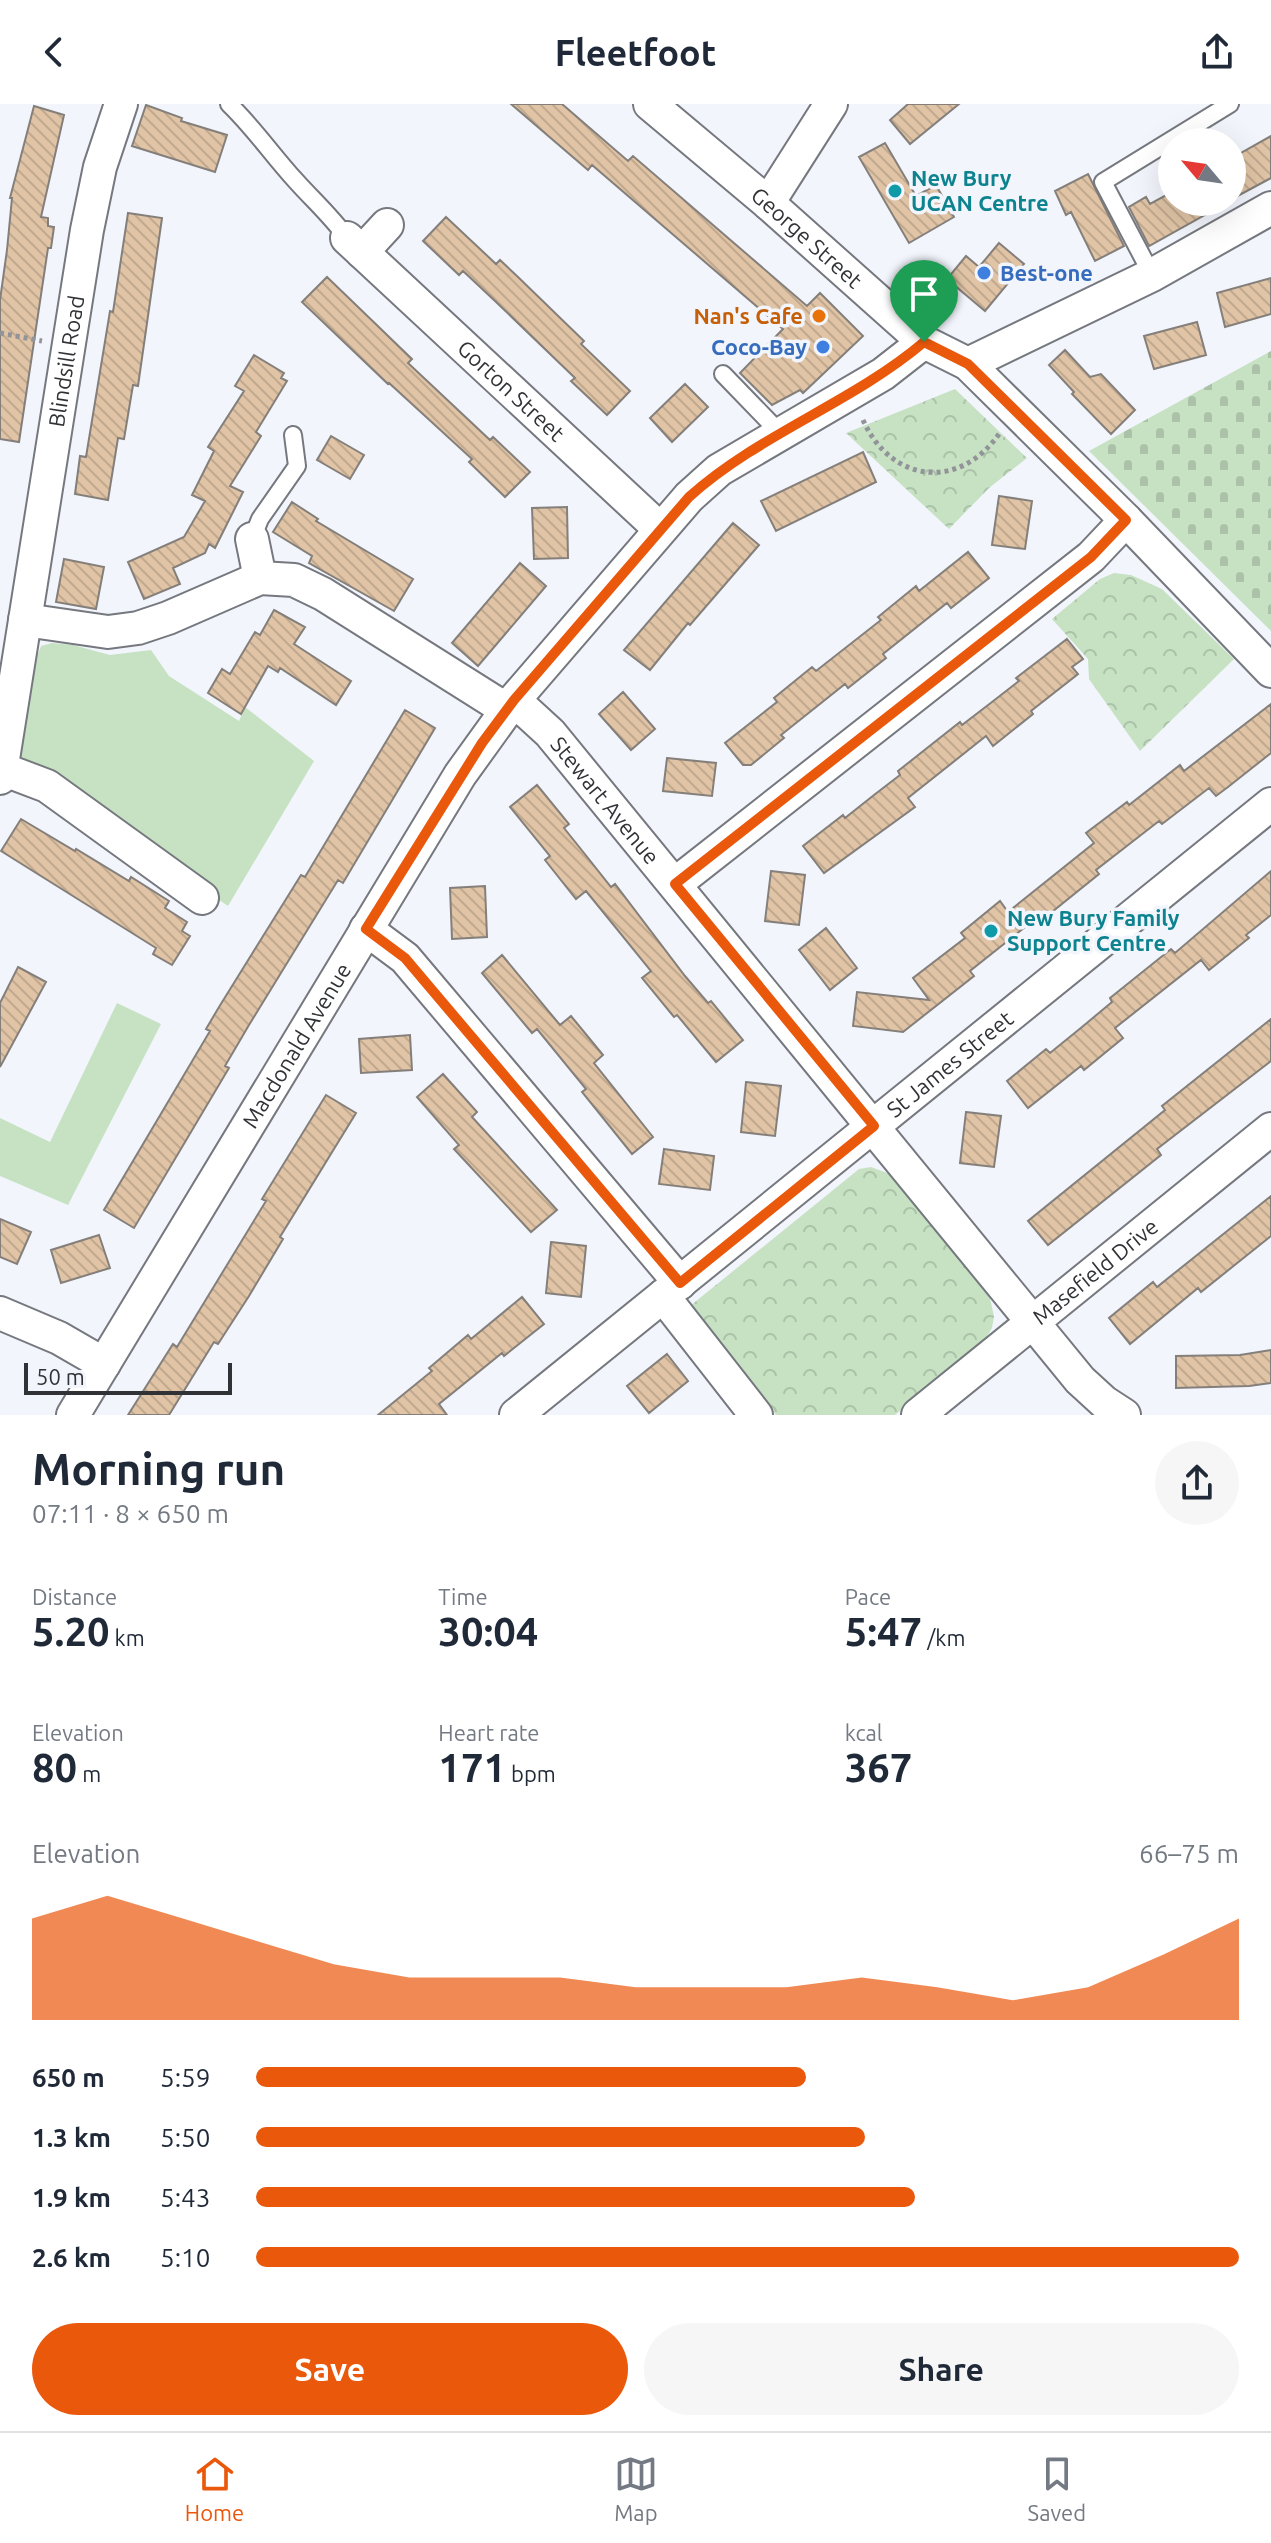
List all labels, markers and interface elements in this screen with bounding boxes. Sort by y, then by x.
icon: back [32,30,76,74]
icon: share [1195,30,1239,74]
text: Fleetfoot [555,32,716,73]
north arrow [1158,128,1246,216]
map controls [1158,128,1246,216]
place label: New Bury UCAN Centre [911,165,1049,215]
street label: George Street [747,182,868,293]
marker: New Bury UCAN Centre [886,182,904,200]
pin [890,260,958,342]
place label: Best-one [1000,260,1093,285]
marker: Best-one [975,264,993,282]
icon: arrive [902,272,946,316]
street label: Blindsill Road [43,294,88,429]
place label: Nan's Cafe [693,303,803,328]
marker: Nan's Cafe [810,307,828,325]
place label: Coco-Bay [711,334,807,359]
street label: Gorton Street [453,335,570,446]
marker: Coco-Bay [814,338,832,356]
street label: Stewart Avenue [546,732,665,869]
place label: New Bury Family Support Centre [1007,905,1180,955]
marker: New Bury Family Support Centre [982,922,1000,940]
street label: Macdonald Avenue [237,958,355,1132]
street label: St James Street [881,1005,1018,1122]
street label: Masefield Drive [1027,1213,1162,1329]
scale bar [24,1359,232,1395]
text: 50 m [36,1364,85,1389]
button: share [1155,1441,1239,1525]
text: Morning run [32,1444,285,1493]
text: 07:11 · 8 × 650 m [32,1499,229,1528]
text: Distance [32,1584,117,1609]
text: Time [438,1584,488,1609]
text: Pace [845,1584,891,1609]
text: 5.20 [32,1609,110,1654]
text: 30:04 [438,1609,538,1654]
text: 5:47 [845,1609,922,1654]
text: km [110,1625,145,1650]
text: /km [922,1625,965,1650]
text: Elevation [32,1720,124,1745]
text: Heart rate [438,1720,540,1745]
text: kcal [845,1720,883,1745]
text: 80 [32,1745,77,1790]
text: 171 [438,1745,506,1790]
text: 367 [845,1745,912,1790]
text: m [77,1761,101,1786]
text: bpm [506,1761,556,1786]
text: Elevation [32,1839,140,1868]
text: 66–75 m [1139,1839,1239,1868]
text: 650 m [32,2063,105,2092]
text: 5:59 [160,2063,210,2092]
text: 1.3 km [32,2123,111,2152]
text: 5:50 [160,2123,210,2152]
text: 1.9 km [32,2183,111,2212]
text: 5:43 [160,2183,210,2212]
text: 2.6 km [32,2243,111,2272]
text: 5:10 [160,2243,210,2272]
button: Save [32,2323,628,2415]
button: Share [644,2323,1239,2415]
tab: Home [185,2452,244,2525]
tab: Map [614,2452,658,2525]
tab: Saved [1028,2452,1086,2525]

